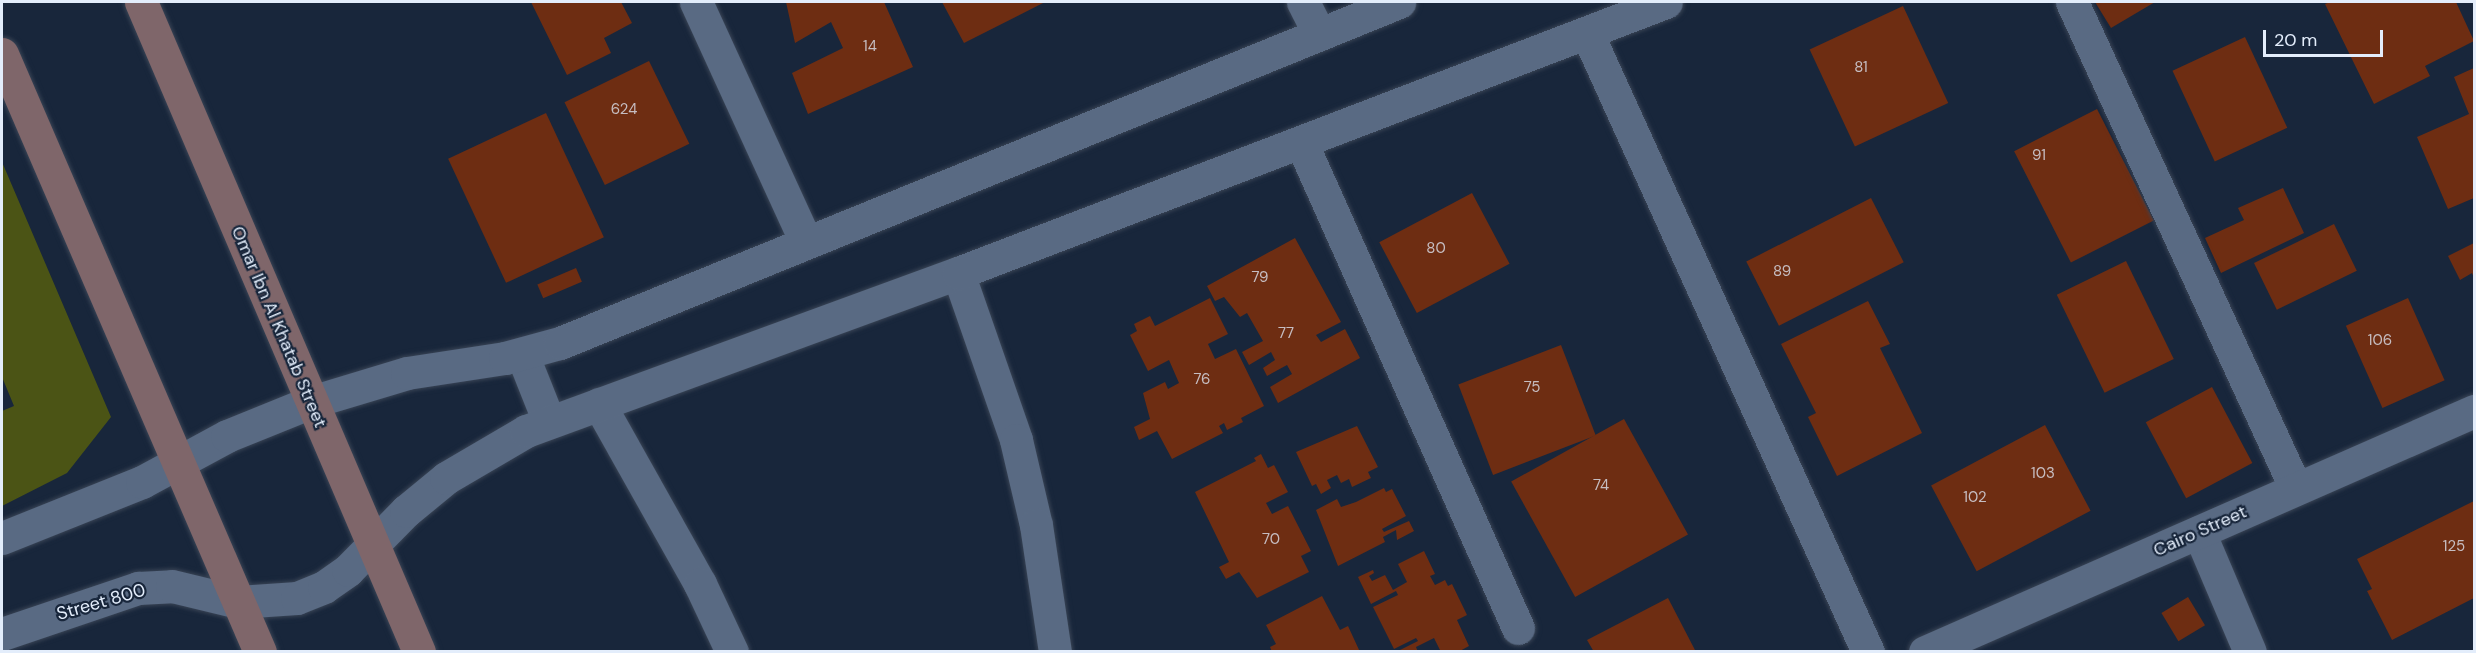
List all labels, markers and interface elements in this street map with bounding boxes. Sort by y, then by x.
scale bar [2266,18,2386,56]
text: 20 m [2274,28,2317,52]
house number: 14 [863,38,877,56]
house number: 81 [1854,59,1868,77]
house number: 624 [611,101,637,119]
house number: 91 [2032,147,2046,165]
street label: Omar Ibn Al Khatab Street [227,223,331,431]
house number: 80 [1426,240,1446,258]
house number: 89 [1773,263,1791,281]
house number: 79 [1251,269,1269,287]
house number: 77 [1278,325,1294,343]
house number: 106 [2368,332,2392,350]
house number: 76 [1193,371,1211,389]
house number: 75 [1524,379,1540,397]
house number: 103 [2031,465,2055,483]
house number: 74 [1593,477,1609,495]
house number: 102 [1963,489,1987,507]
street label: Cairo Street [2150,501,2250,561]
house number: 70 [1262,531,1280,549]
house number: 125 [2443,538,2465,556]
street label: Street 800 [54,579,148,625]

